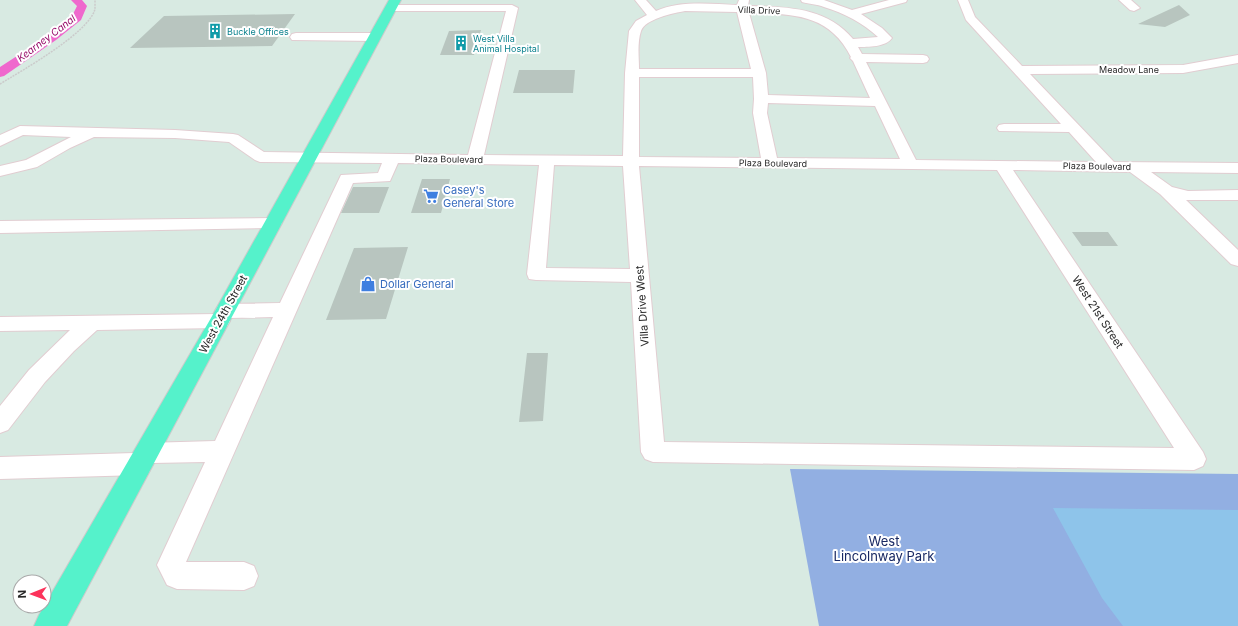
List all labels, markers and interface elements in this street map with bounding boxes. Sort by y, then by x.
street label: Villa Drive [737,4,781,16]
water label: Kearney Canal [14,12,78,64]
building icon: Buckle Offices [206,22,224,40]
place label: Buckle Offices [227,26,289,37]
place label: West Villa Animal Hospital [473,33,539,54]
building icon: West Villa Animal Hospital [452,34,470,52]
street label: Meadow Lane [1099,64,1159,75]
street label: Plaza Boulevard [415,153,483,165]
street label: Plaza Boulevard [739,157,807,169]
street label: Plaza Boulevard [1063,160,1131,172]
place label: Casey's General Store [443,183,514,210]
supermarket icon: Casey's General Store [422,187,440,205]
street label: Villa Drive West [632,265,652,347]
street label: West 24th Street [196,272,250,355]
street label: West 21st Street [1069,273,1127,351]
shop icon: Dollar General [359,275,377,293]
place label: Dollar General [380,277,454,291]
park label: West Lincolnway Park [834,533,934,564]
north arrow [12,574,52,614]
text: N [15,590,29,598]

